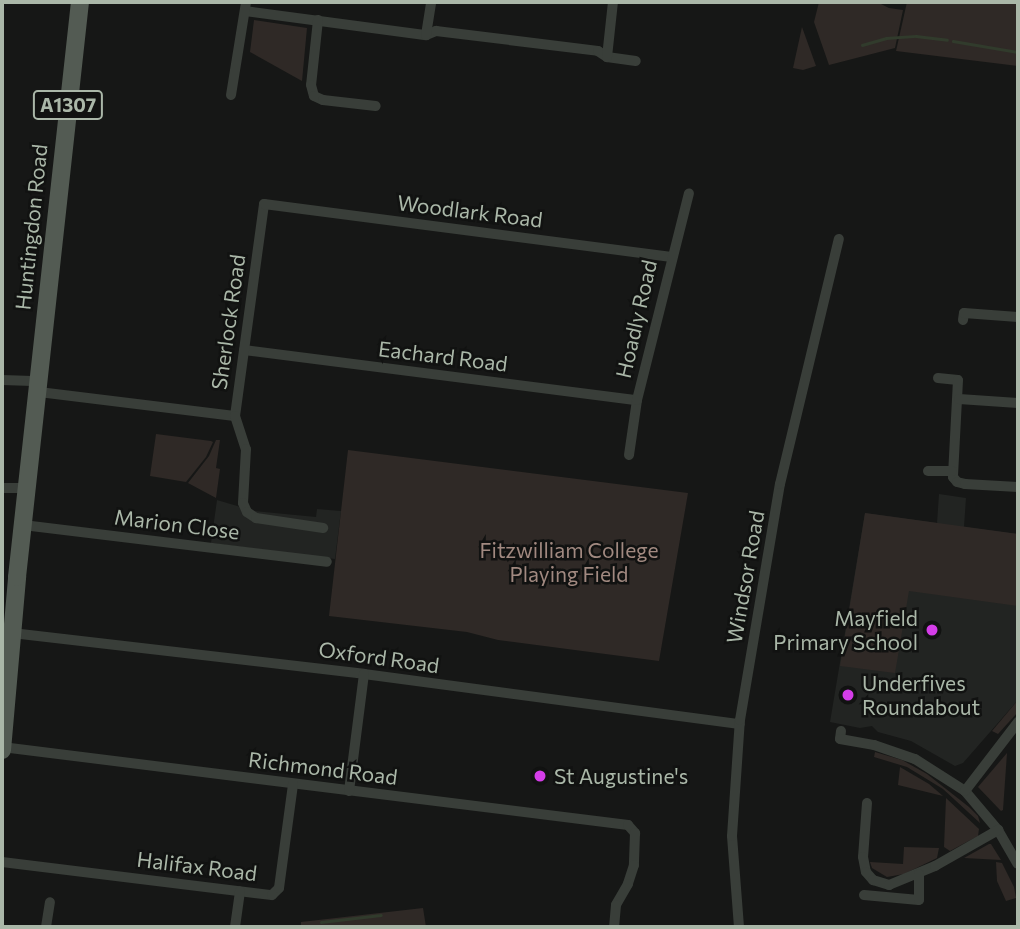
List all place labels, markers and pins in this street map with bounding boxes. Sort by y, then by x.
place label: Mayfield Primary School [773,605,918,655]
marker: Mayfield Primary School [924,622,940,638]
place label: Underfives Roundabout [862,670,980,720]
marker: Underfives Roundabout [840,687,856,703]
place label: St Augustine's [554,763,688,789]
marker: St Augustine's [532,768,548,784]

